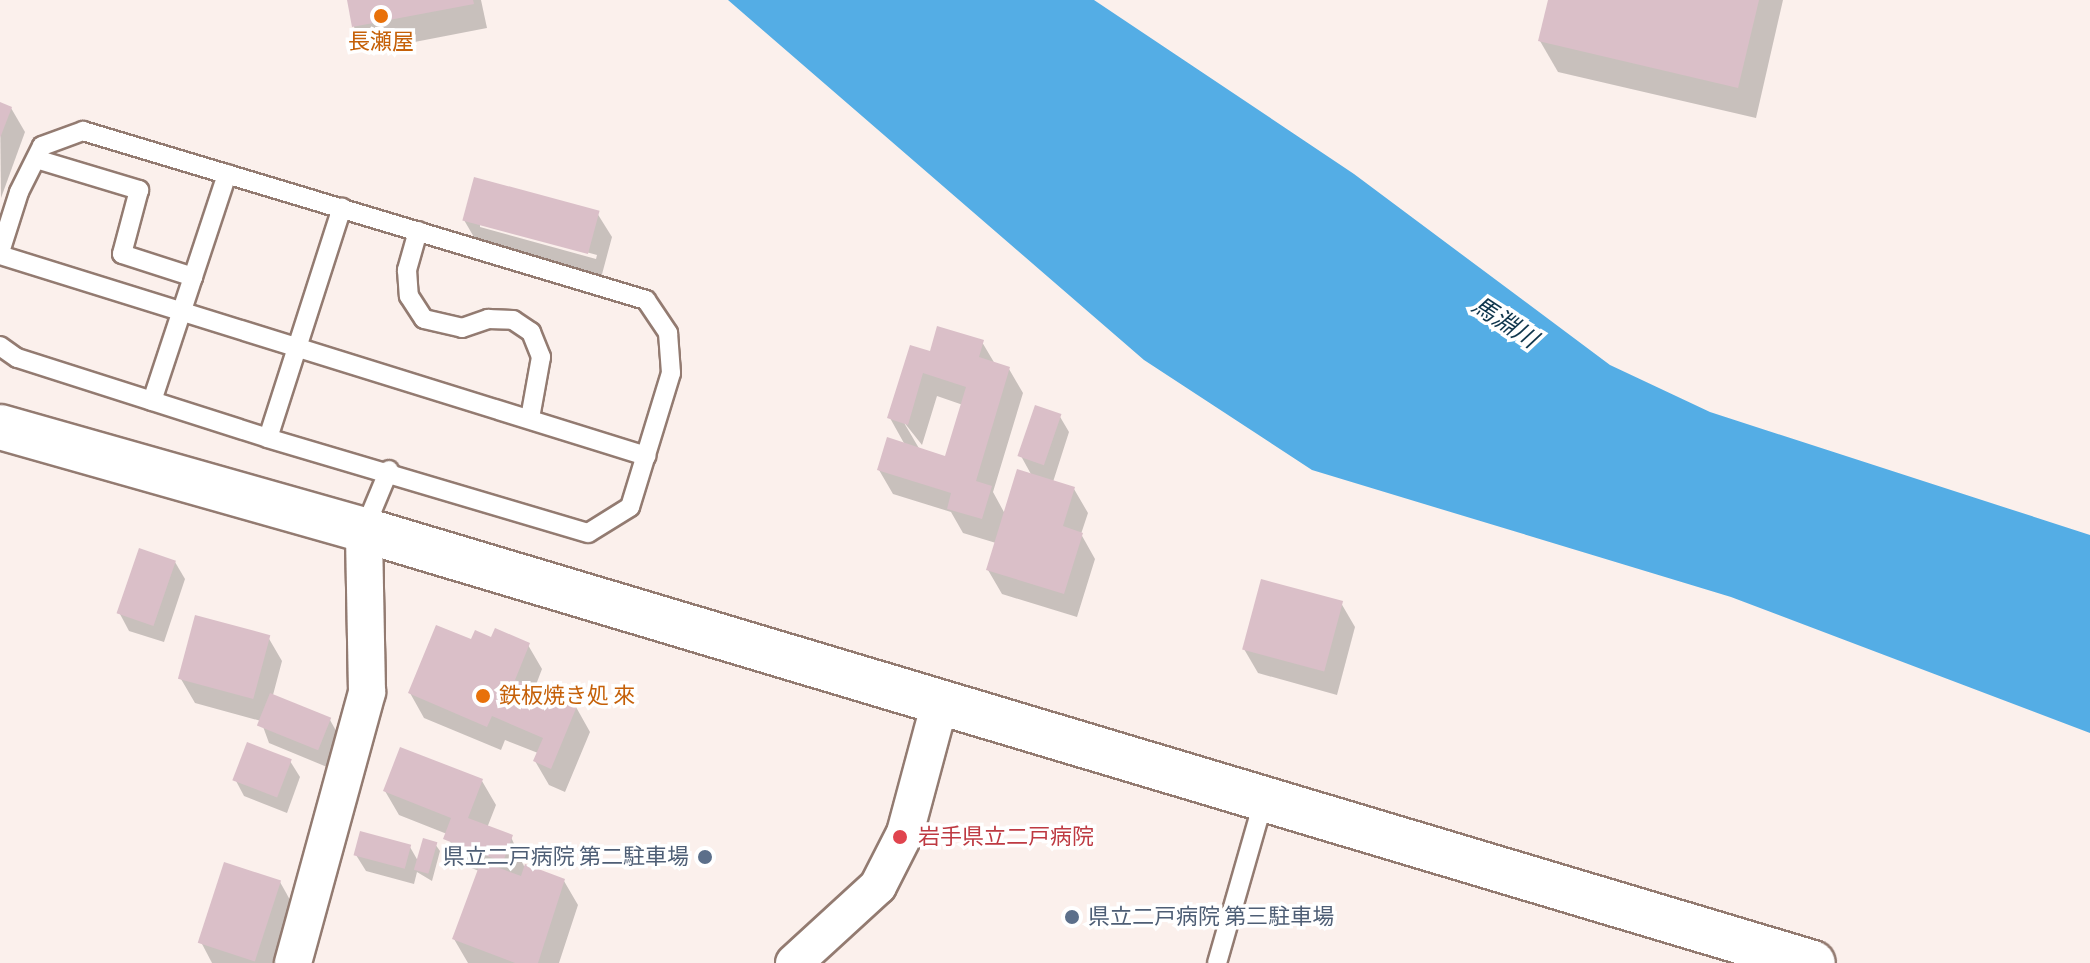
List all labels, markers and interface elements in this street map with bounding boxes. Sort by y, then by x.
marker: 長瀬屋 [372,7,390,25]
place label: 長瀬屋 [348,29,414,55]
water label: 馬淵川 [1467,290,1543,354]
place label: 鉄板焼き処 來 [499,683,635,709]
marker: 鉄板焼き処 來 [474,687,492,705]
place label: 岩手県立二戸病院 [918,824,1094,850]
marker: 岩手県立二戸病院 [889,826,911,848]
place label: 県立二戸病院 第二駐車場 [443,844,689,870]
marker: 県立二戸病院 第二駐車場 [696,848,714,866]
place label: 県立二戸病院 第三駐車場 [1088,904,1334,930]
marker: 県立二戸病院 第三駐車場 [1063,908,1081,926]

